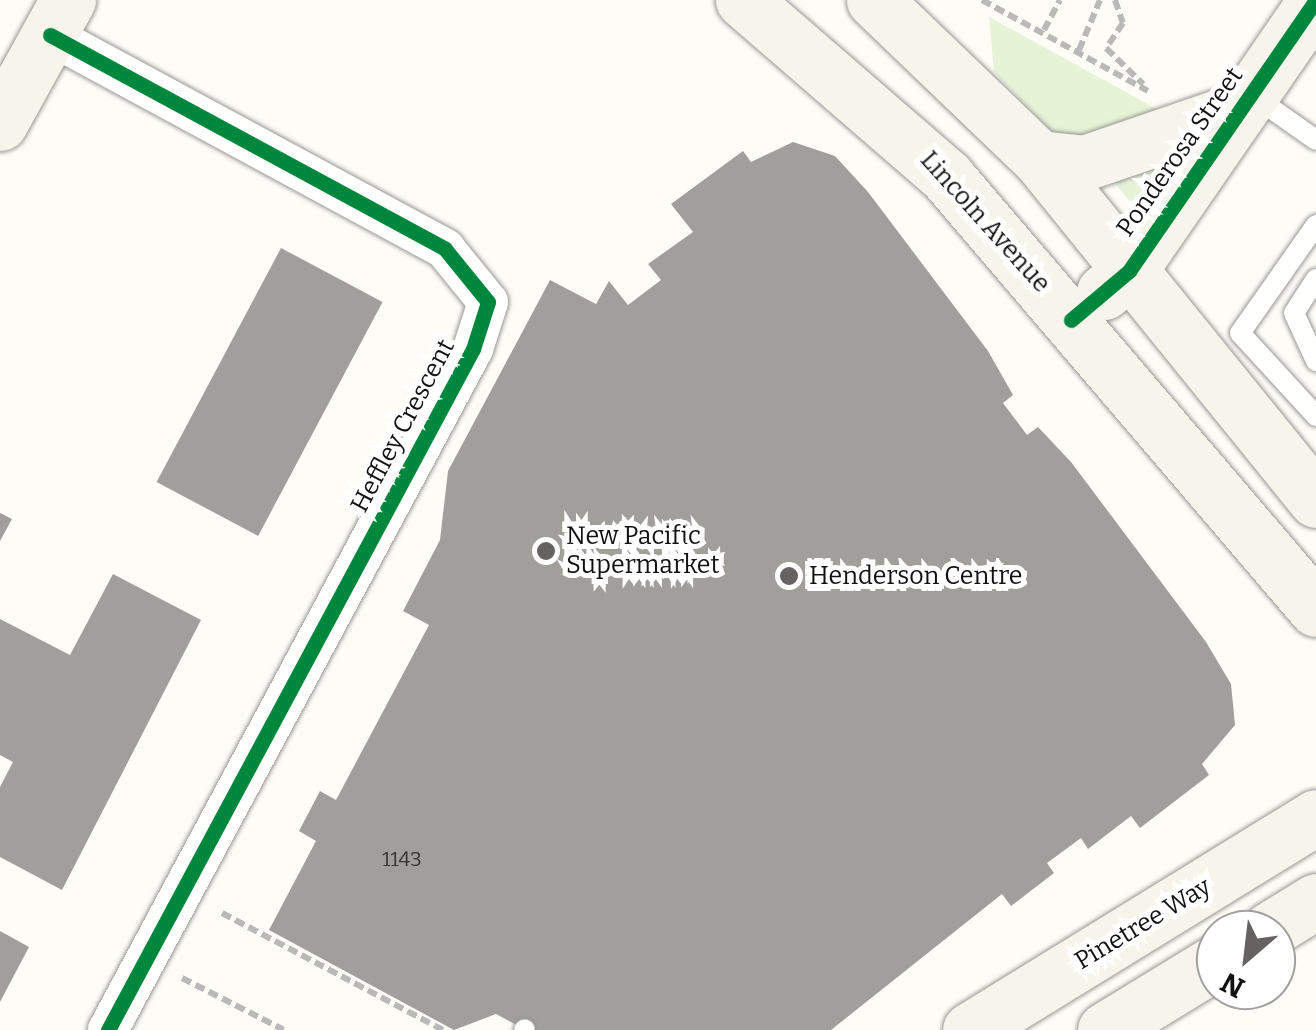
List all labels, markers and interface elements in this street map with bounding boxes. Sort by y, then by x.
street label: Ponderosa Street [1111,62,1249,242]
street label: Lincoln Avenue [914,145,1056,299]
street label: Heffley Crescent [345,334,461,518]
place label: New Pacific Supermarket [566,522,720,581]
marker: New Pacific Supermarket [535,540,557,562]
place label: Henderson Centre [809,561,1022,591]
marker: Henderson Centre [778,565,800,587]
house number: 1143 [382,847,422,871]
street label: Pinetree Way [1070,872,1216,976]
north arrow [1196,910,1296,1010]
text: N [1215,966,1250,1005]

